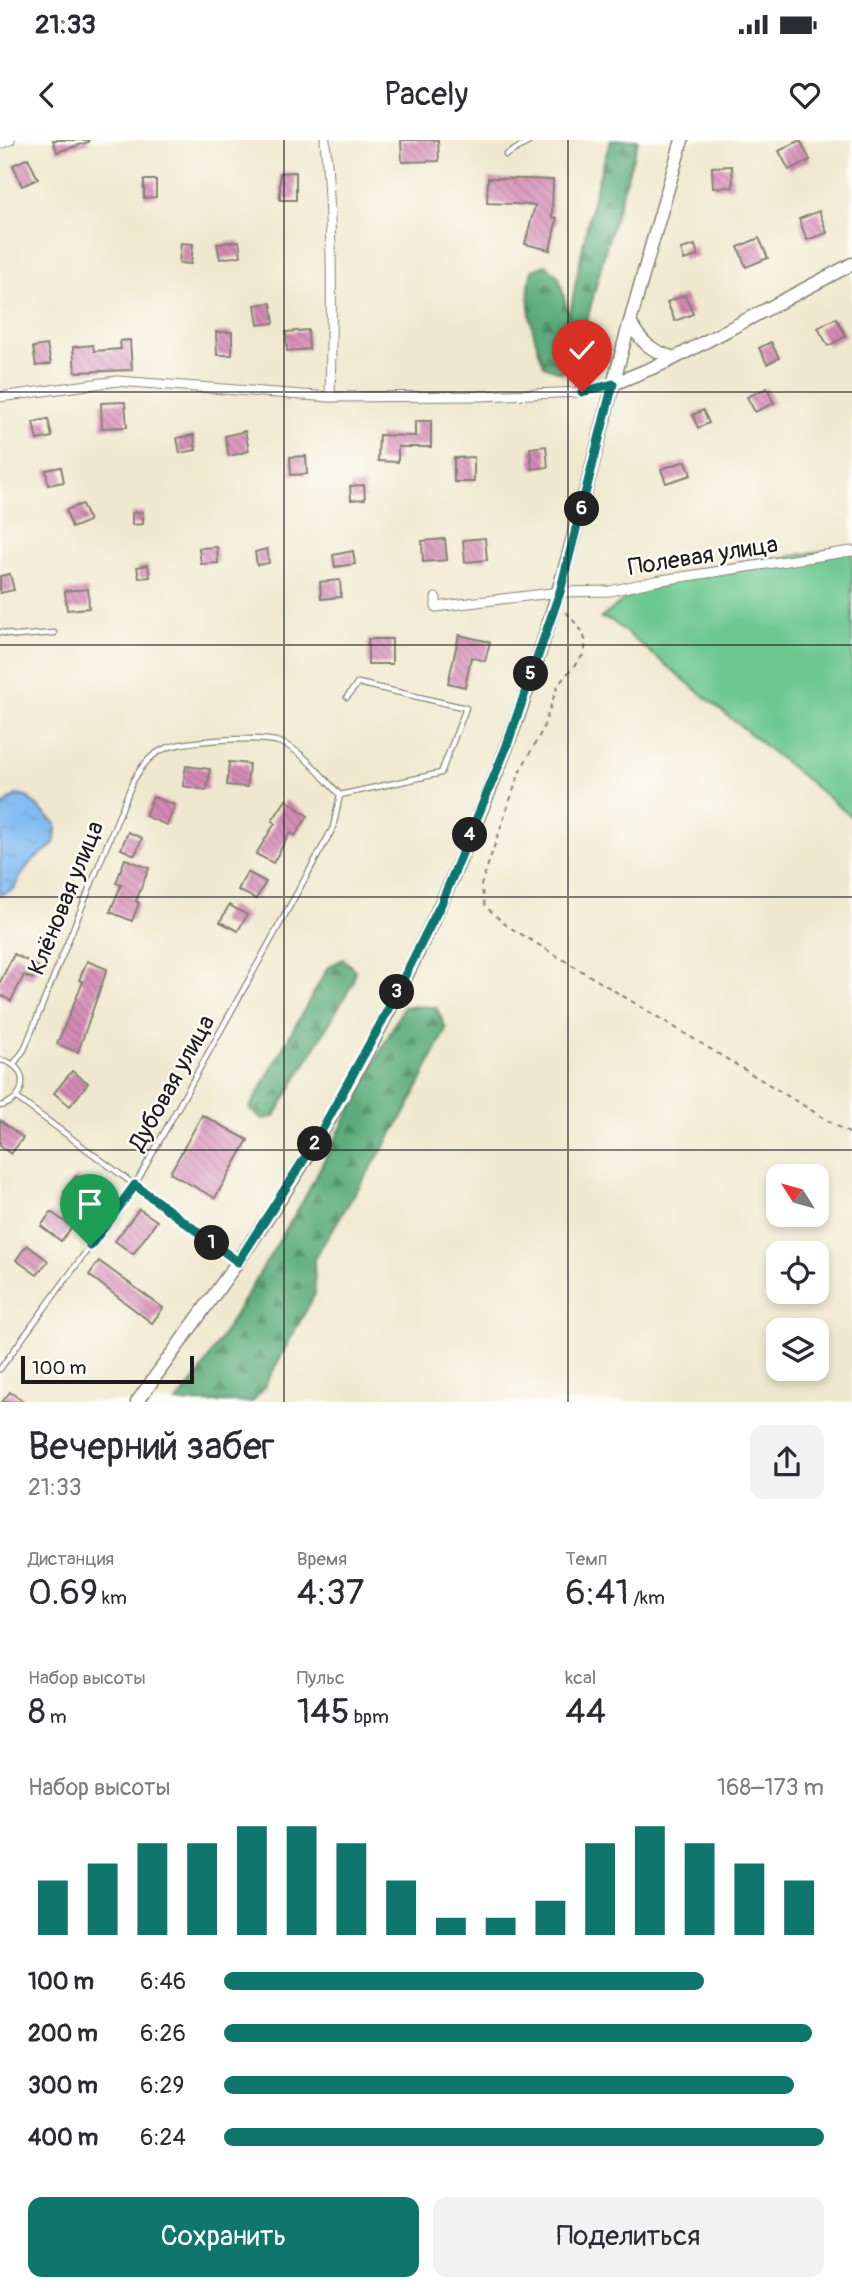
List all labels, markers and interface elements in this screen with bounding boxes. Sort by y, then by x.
text: 21:33 [35,9,96,41]
text: Pacely [384,75,468,115]
icon: back [28,76,66,114]
icon: heart [786,76,824,114]
pin [552,320,612,392]
icon: check [563,331,601,369]
pin: 6 [564,492,600,526]
text: 6 [576,496,587,520]
street label: Полевая улица [626,530,780,582]
pin: 5 [514,656,548,692]
text: 5 [525,661,536,685]
street label: Клёновая улица [22,817,110,979]
pin: 4 [452,818,488,852]
text: 4 [464,822,475,846]
pin: 3 [380,974,414,1010]
text: 3 [391,979,402,1003]
street label: Дубовая улица [122,1010,221,1157]
pin: 2 [298,1126,332,1161]
text: 2 [309,1131,320,1155]
north arrow [766,1164,830,1227]
map controls [766,1164,829,1381]
pin [60,1174,120,1246]
icon: arrive [71,1185,109,1223]
pin: 1 [194,1226,230,1260]
text: 1 [208,1230,215,1254]
button: locate [766,1241,829,1304]
button: layers [766,1318,829,1381]
scale bar [21,1353,194,1385]
text: 100 m [32,1356,86,1380]
text: Вечерний забег [28,1423,275,1471]
button: share [750,1425,824,1499]
text: 21:33 [28,1473,82,1502]
text: Дистанция [28,1547,114,1571]
text: Время [297,1547,347,1571]
text: Темп [565,1547,607,1571]
text: 0.69 [28,1571,98,1615]
text: 4:37 [297,1571,364,1615]
text: 6:41 [565,1571,629,1615]
text: km [98,1586,127,1610]
text: /km [629,1586,665,1610]
text: Набор высоты [28,1666,146,1690]
text: Пульс [297,1666,345,1690]
text: kcal [565,1666,596,1690]
text: 8 [28,1690,46,1734]
text: 145 [297,1690,350,1734]
text: 44 [565,1690,606,1734]
text: m [46,1705,67,1729]
text: bpm [350,1705,389,1729]
text: Набор высоты [28,1773,170,1802]
text: 168–173 m [717,1773,824,1802]
text: 100 m [28,1967,94,1996]
text: 6:46 [140,1967,186,1996]
text: 200 m [28,2019,98,2048]
text: 6:26 [140,2019,186,2048]
text: 300 m [28,2071,98,2100]
text: 6:29 [140,2071,184,2100]
text: 400 m [28,2123,98,2152]
text: 6:24 [140,2123,186,2152]
button: Сохранить [28,2197,419,2277]
button: Поделиться [433,2197,824,2277]

